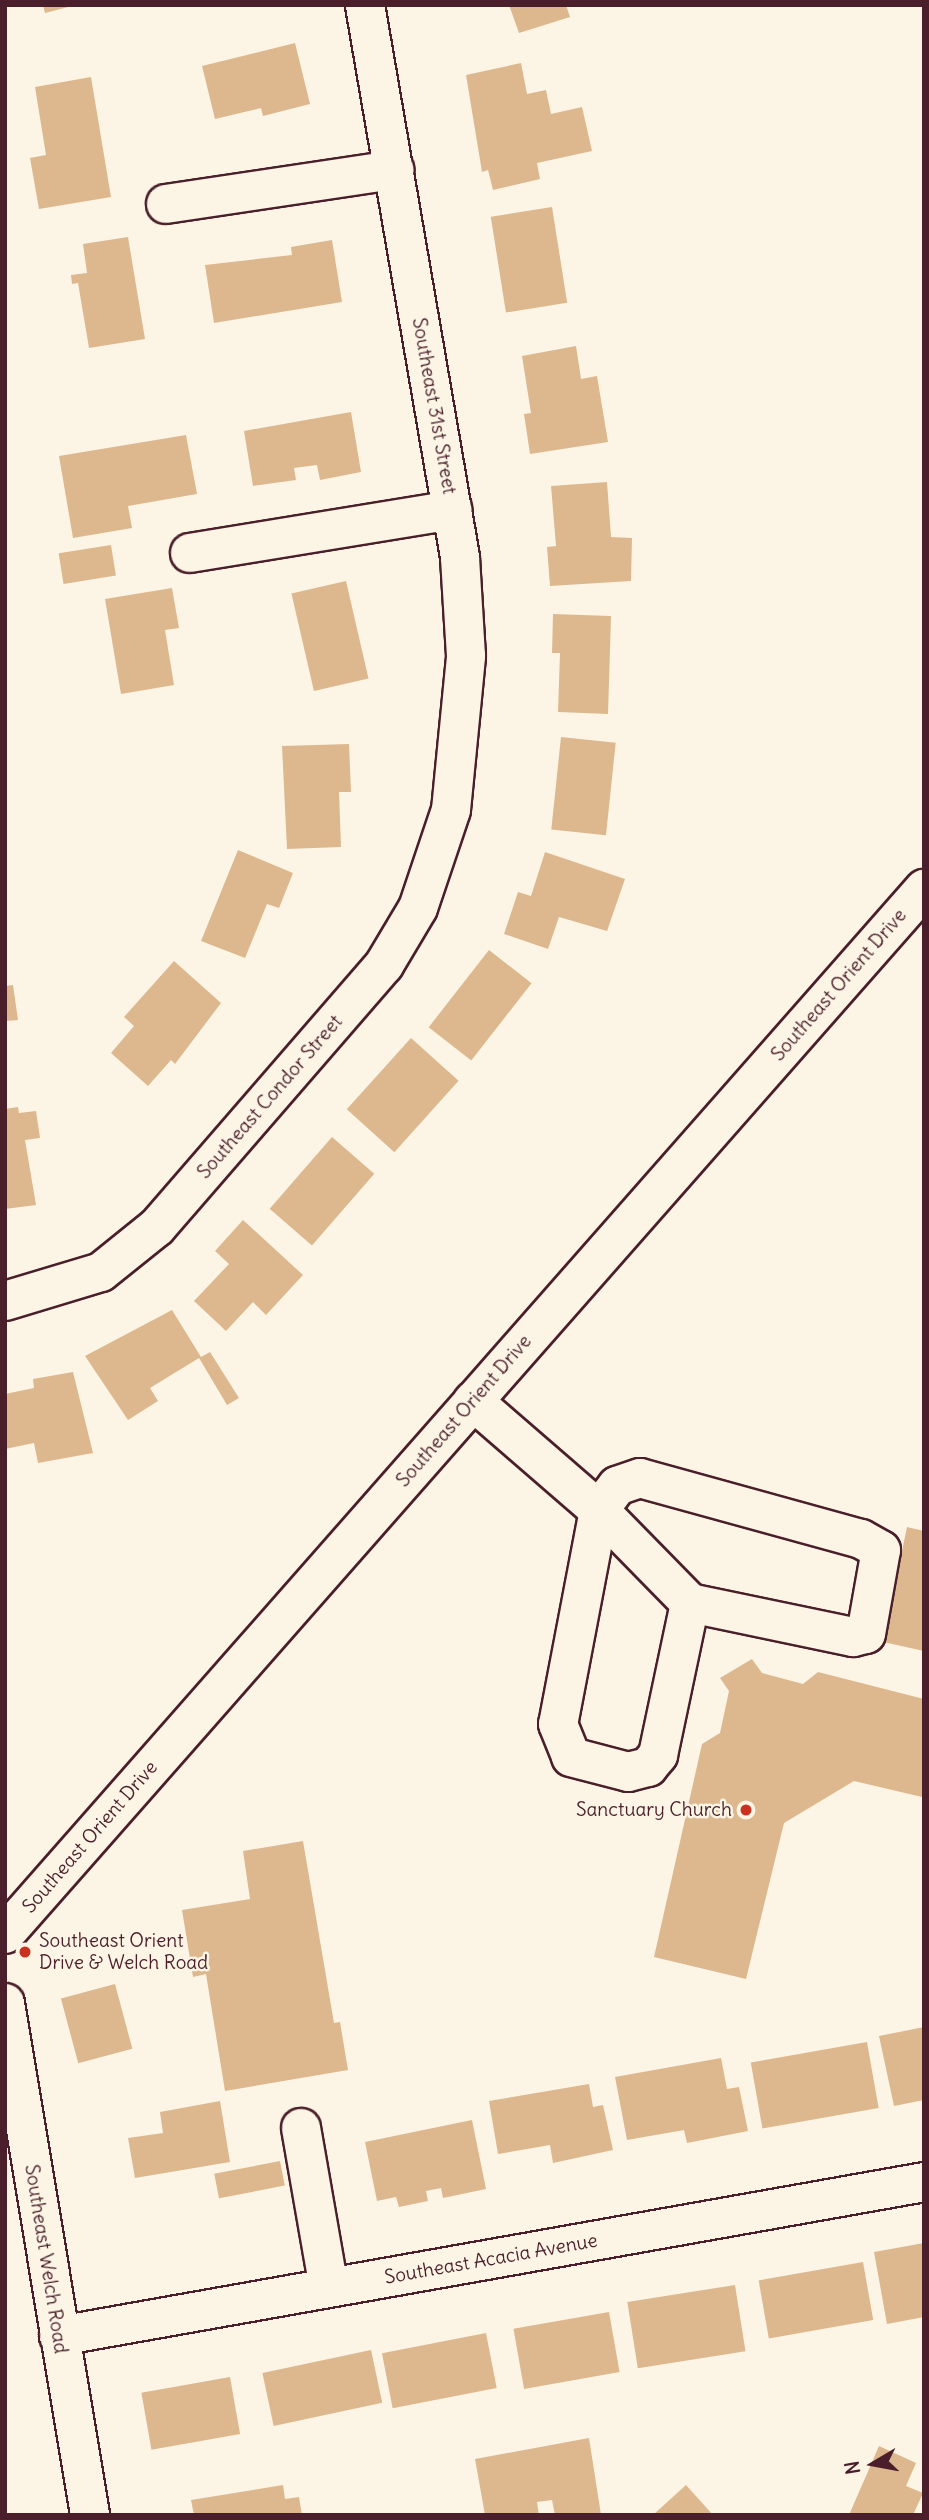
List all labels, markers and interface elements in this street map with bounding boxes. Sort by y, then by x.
street label: Southeast 31st Street [407,316,461,496]
street label: Southeast Orient Drive [767,904,911,1066]
street label: Southeast Condor Street [193,1011,347,1183]
street label: Southeast Orient Drive [392,1330,536,1492]
street label: Southeast Orient Drive [18,1756,162,1918]
place label: Sanctuary Church [576,1799,732,1821]
marker: Sanctuary Church [738,1802,754,1818]
place label: Southeast Orient Drive & Welch Road [39,1930,208,1974]
marker: Southeast Orient Drive & Welch Road [17,1944,33,1960]
street label: Southeast Welch Road [20,2163,72,2355]
street label: Southeast Acacia Avenue [383,2229,599,2289]
north arrow [838,2429,908,2499]
text: N [839,2459,865,2476]

